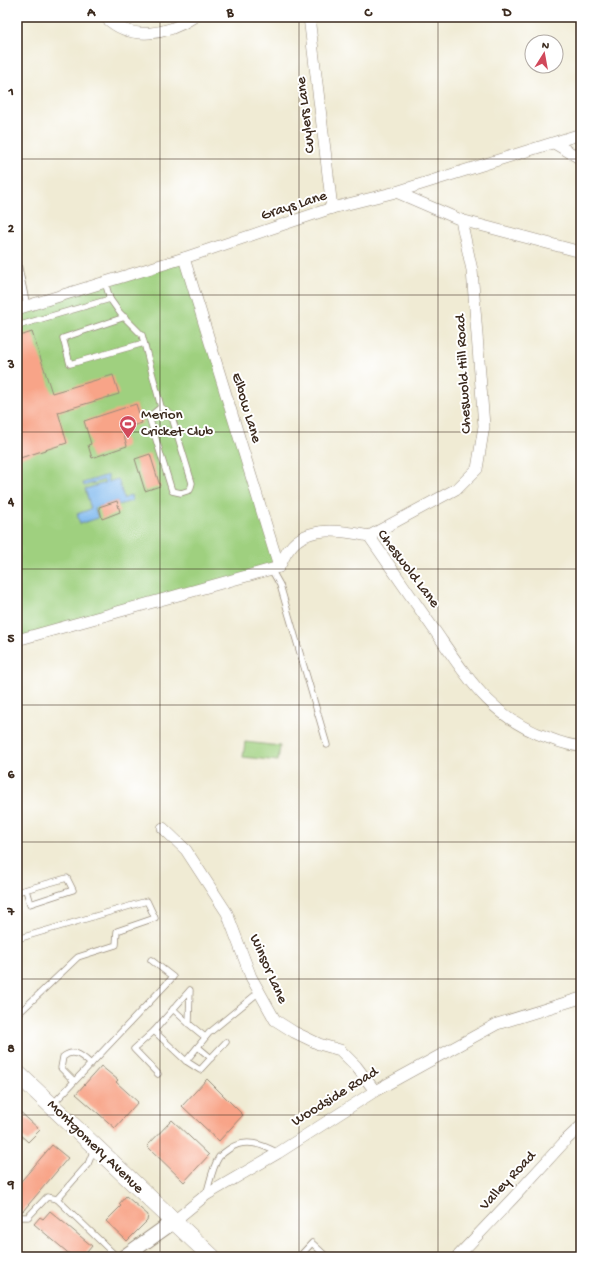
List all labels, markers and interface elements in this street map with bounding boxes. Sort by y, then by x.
text: A [86,6,96,21]
text: B [226,6,235,21]
text: C [363,6,373,21]
text: D [502,6,512,21]
north arrow [524,34,564,74]
text: N [541,40,550,53]
street label: Cuylers Lane [292,76,320,154]
text: 1 [7,85,14,100]
street label: Grays Lane [259,187,329,225]
text: 2 [8,222,15,237]
street label: Cheswold Hill Road [452,313,476,434]
text: 3 [7,358,15,373]
street label: Elbow Lane [227,371,265,445]
place label: Merion Cricket Club [141,406,213,441]
sports icon: Merion Cricket Club [118,414,138,439]
text: 4 [7,495,15,510]
street label: Cheswold Lane [373,526,443,612]
text: 5 [8,632,15,647]
text: 6 [8,768,15,783]
text: 7 [7,905,16,920]
street label: Winsor Lane [245,932,291,1007]
text: 8 [7,1042,15,1057]
street label: Woodside Road [288,1063,383,1131]
street label: Montgomery Avenue [43,1096,147,1198]
street label: Valley Road [475,1147,541,1215]
text: 9 [7,1178,15,1193]

